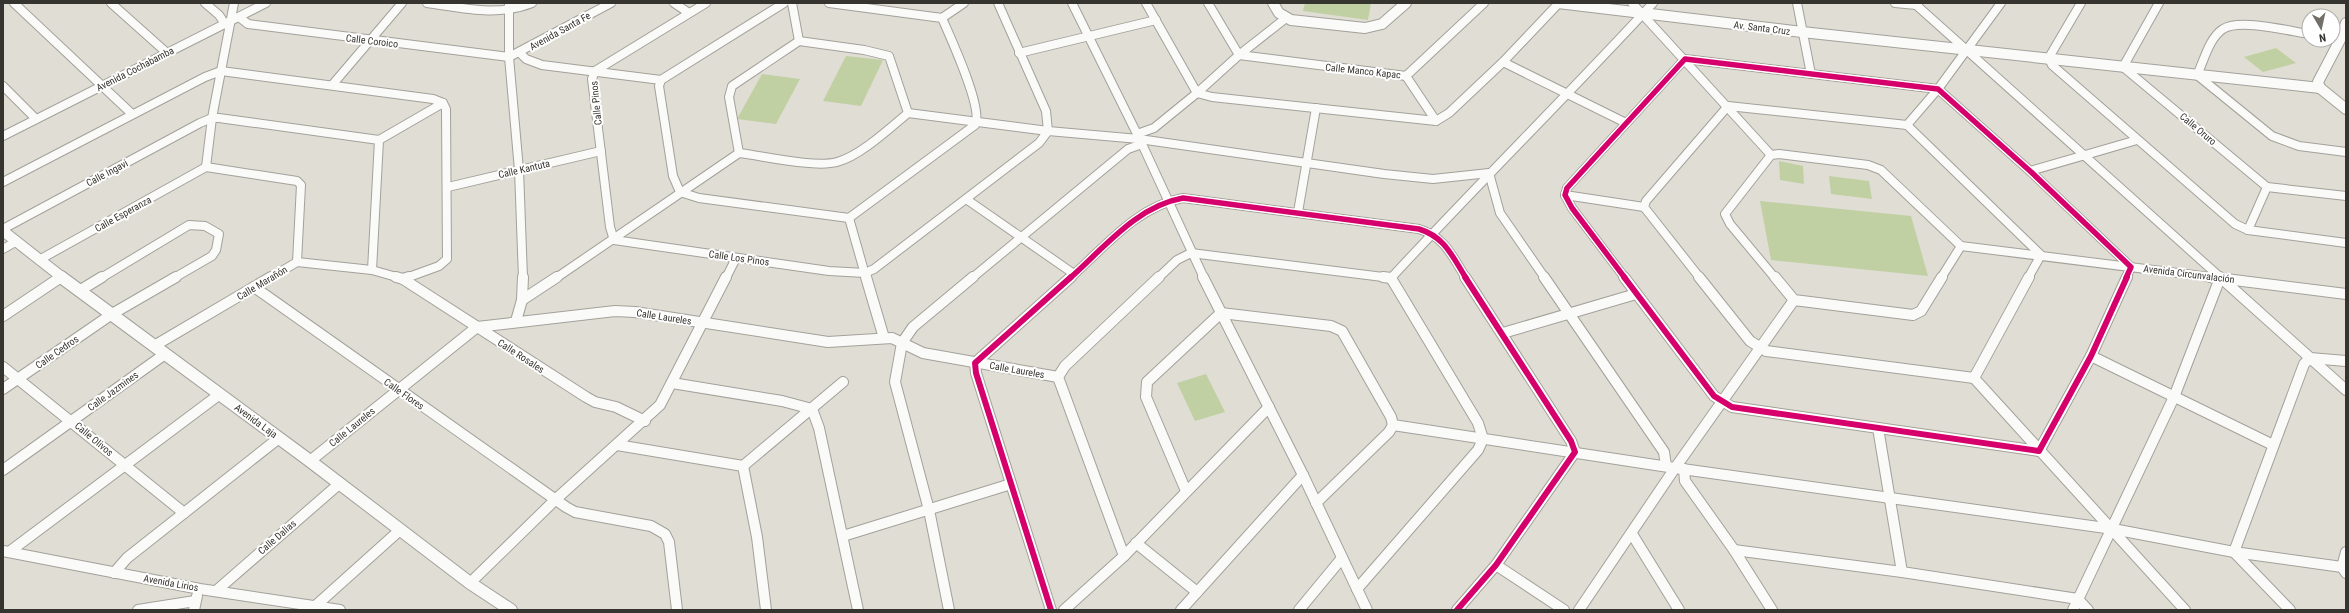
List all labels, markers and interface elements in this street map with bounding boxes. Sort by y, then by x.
north arrow [2301,8,2341,48]
street label: Avenida Santa Fe [528,10,593,52]
street label: Av. Santa Cruz [1733,19,1791,37]
text: N [2318,30,2327,44]
street label: Calle Coroico [345,32,399,50]
street label: Avenida Cochabamba [94,45,176,93]
street label: Calle Manco Kapac [1325,62,1402,80]
street label: Calle Pinos [588,80,604,126]
street label: Calle Oruro [2178,111,2218,147]
street label: Calle Ingavi [84,157,130,189]
street label: Calle Kantuta [497,158,551,180]
street label: Calle Esperanza [93,194,153,234]
street label: Calle Los Pinos [708,248,770,268]
street label: Avenida Circunvalación [2143,263,2235,285]
street label: Calle Marañón [235,264,289,302]
street label: Calle Laureles [636,307,693,327]
street label: Calle Cedros [33,333,81,371]
street label: Calle Rosales [496,337,547,375]
street label: Calle Laureles [989,360,1046,380]
street label: Calle Jazmines [86,369,141,413]
street label: Calle Flores [382,376,427,412]
street label: Avenida Laja [232,402,280,440]
street label: Calle Laureles [327,405,377,449]
street label: Calle Olivos [73,420,116,458]
street label: Calle Dalias [256,517,298,556]
street label: Avenida Lirios [143,573,200,593]

